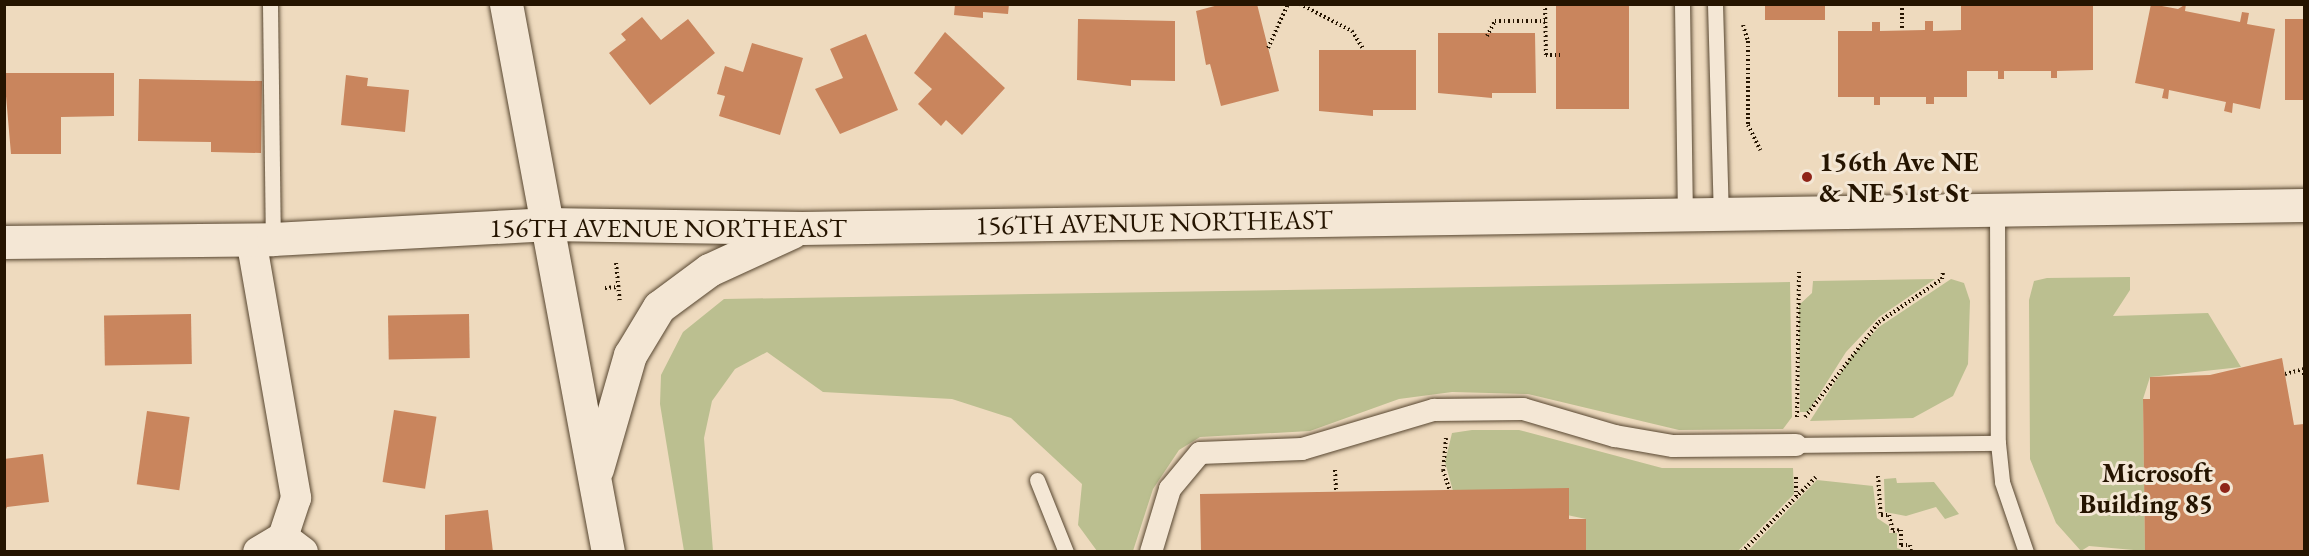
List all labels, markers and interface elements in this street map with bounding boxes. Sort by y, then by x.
place label: 156th Ave NE & NE 51st St [1819,145,1978,208]
marker: 156th Ave NE & NE 51st St [1800,170,1814,184]
street label: 156TH AVENUE NORTHEAST [975,203,1333,241]
street label: 156TH AVENUE NORTHEAST [489,212,847,244]
place label: Microsoft Building 85 [2079,456,2213,519]
marker: Microsoft Building 85 [2218,481,2232,495]

